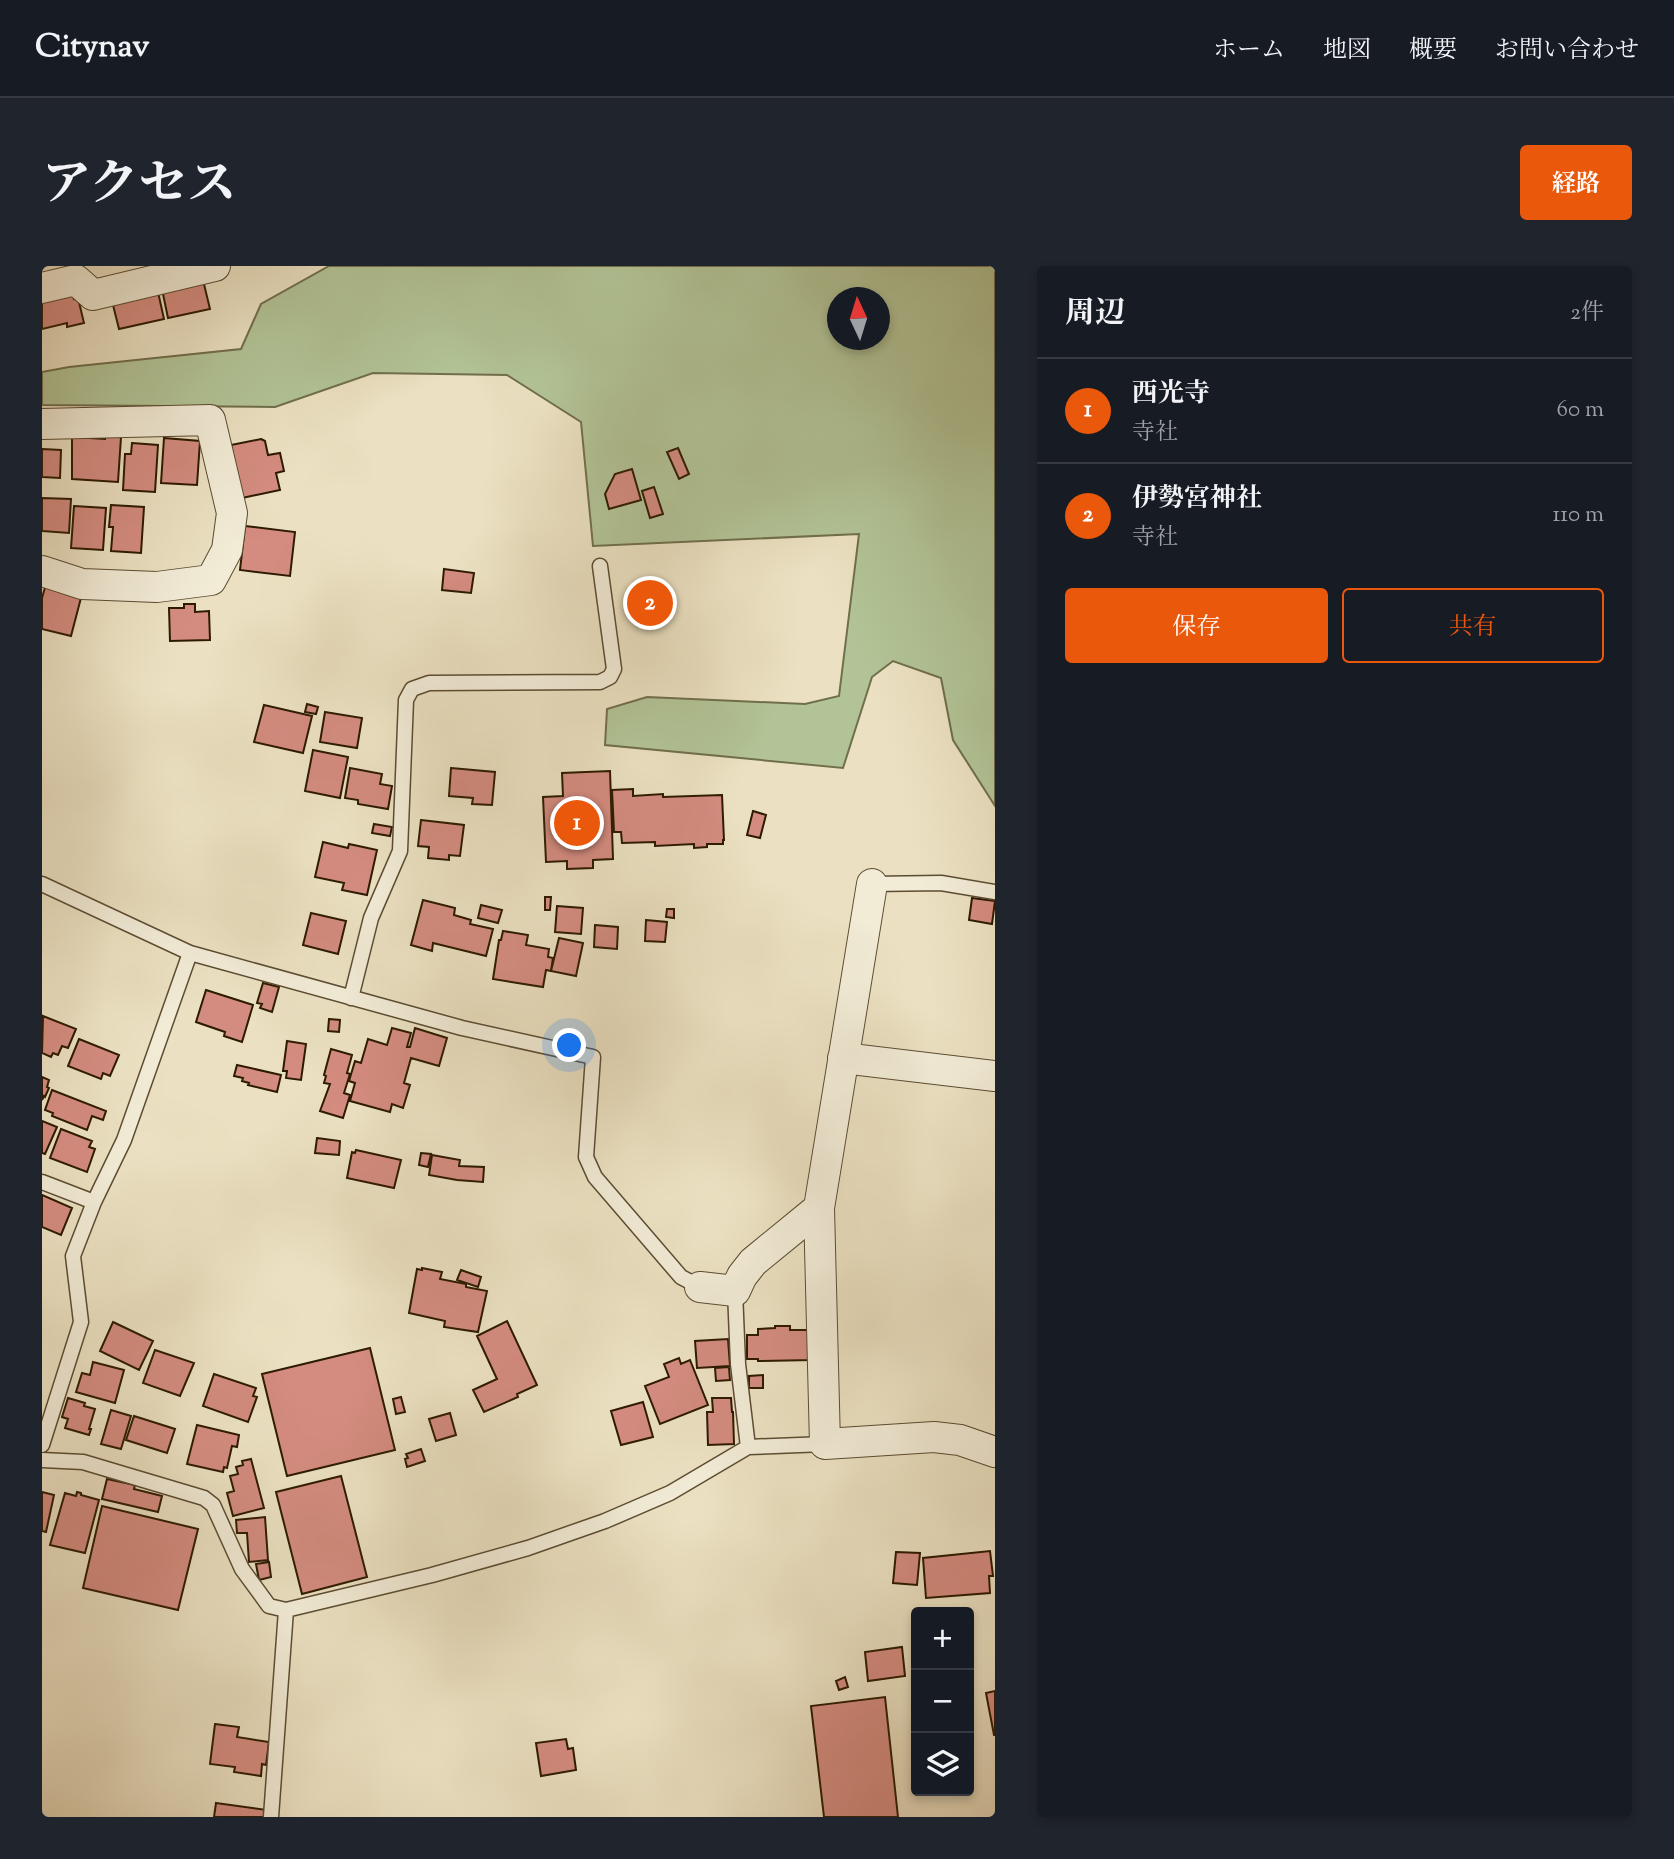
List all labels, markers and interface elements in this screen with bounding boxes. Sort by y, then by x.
text: Citynav [35,24,150,72]
text: ホーム [1213,34,1285,68]
text: 地図 [1323,34,1371,68]
text: 概要 [1409,34,1457,68]
text: お問い合わせ [1495,34,1639,68]
button: 経路 [1520,145,1632,220]
text: アクセス [42,152,237,222]
north arrow [827,287,890,350]
text: 周辺 [1065,293,1125,336]
text: 2件 [1570,297,1604,330]
text: 西光寺 [1132,376,1210,413]
text: 1 [1084,394,1092,427]
text: 60 m [1556,394,1604,427]
text: 寺社 [1132,417,1178,450]
text: 伊勢宮神社 [1132,481,1262,518]
text: 2 [1083,499,1093,532]
text: 110 m [1553,499,1604,532]
text: 寺社 [1132,522,1178,555]
pin: 2 [627,577,673,629]
button: 保存 [1065,588,1328,663]
button: 共有 [1342,588,1604,663]
pin: 1 [554,797,600,849]
your location [552,1028,586,1062]
map controls [911,1607,974,1796]
button: + [911,1607,974,1670]
button: − [911,1670,974,1733]
button: layers [911,1733,974,1796]

